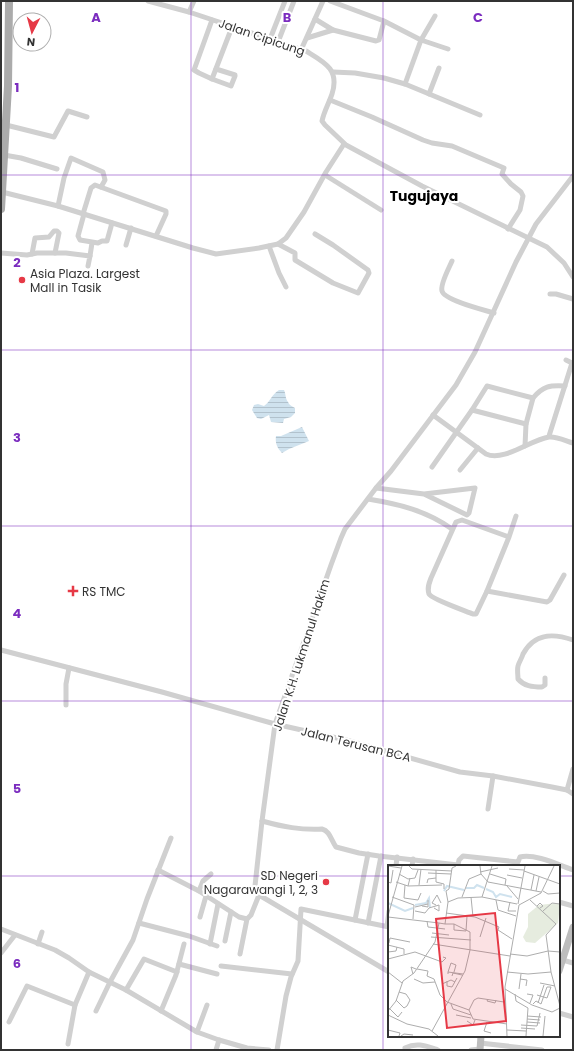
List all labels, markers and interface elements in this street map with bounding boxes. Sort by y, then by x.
text: A [91,8,101,27]
text: B [283,8,292,27]
text: C [473,8,483,27]
north arrow [12,12,52,52]
street label: Jalan Cipicung [216,14,308,60]
text: N [26,34,36,50]
text: 1 [15,78,19,97]
district label: Tugujaya [390,186,458,206]
text: 2 [13,253,21,272]
place label: Asia Plaza. Largest Mall in Tasik [30,265,140,296]
marker: Asia Plaza. Largest Mall in Tasik [17,275,27,285]
text: 3 [13,428,21,447]
street label: Jalan K.H. Lukmanul Hakim [268,577,334,733]
place label: RS TMC [82,583,126,600]
marker: RS TMC [67,585,79,597]
text: 4 [13,604,22,623]
street label: Jalan Terusan BCA [299,722,413,766]
text: 5 [13,779,21,798]
inset map [388,865,560,1037]
place label: SD Negeri Nagarawangi 1, 2, 3 [204,867,318,898]
marker: SD Negeri Nagarawangi 1, 2, 3 [321,877,331,887]
text: 6 [13,954,21,973]

